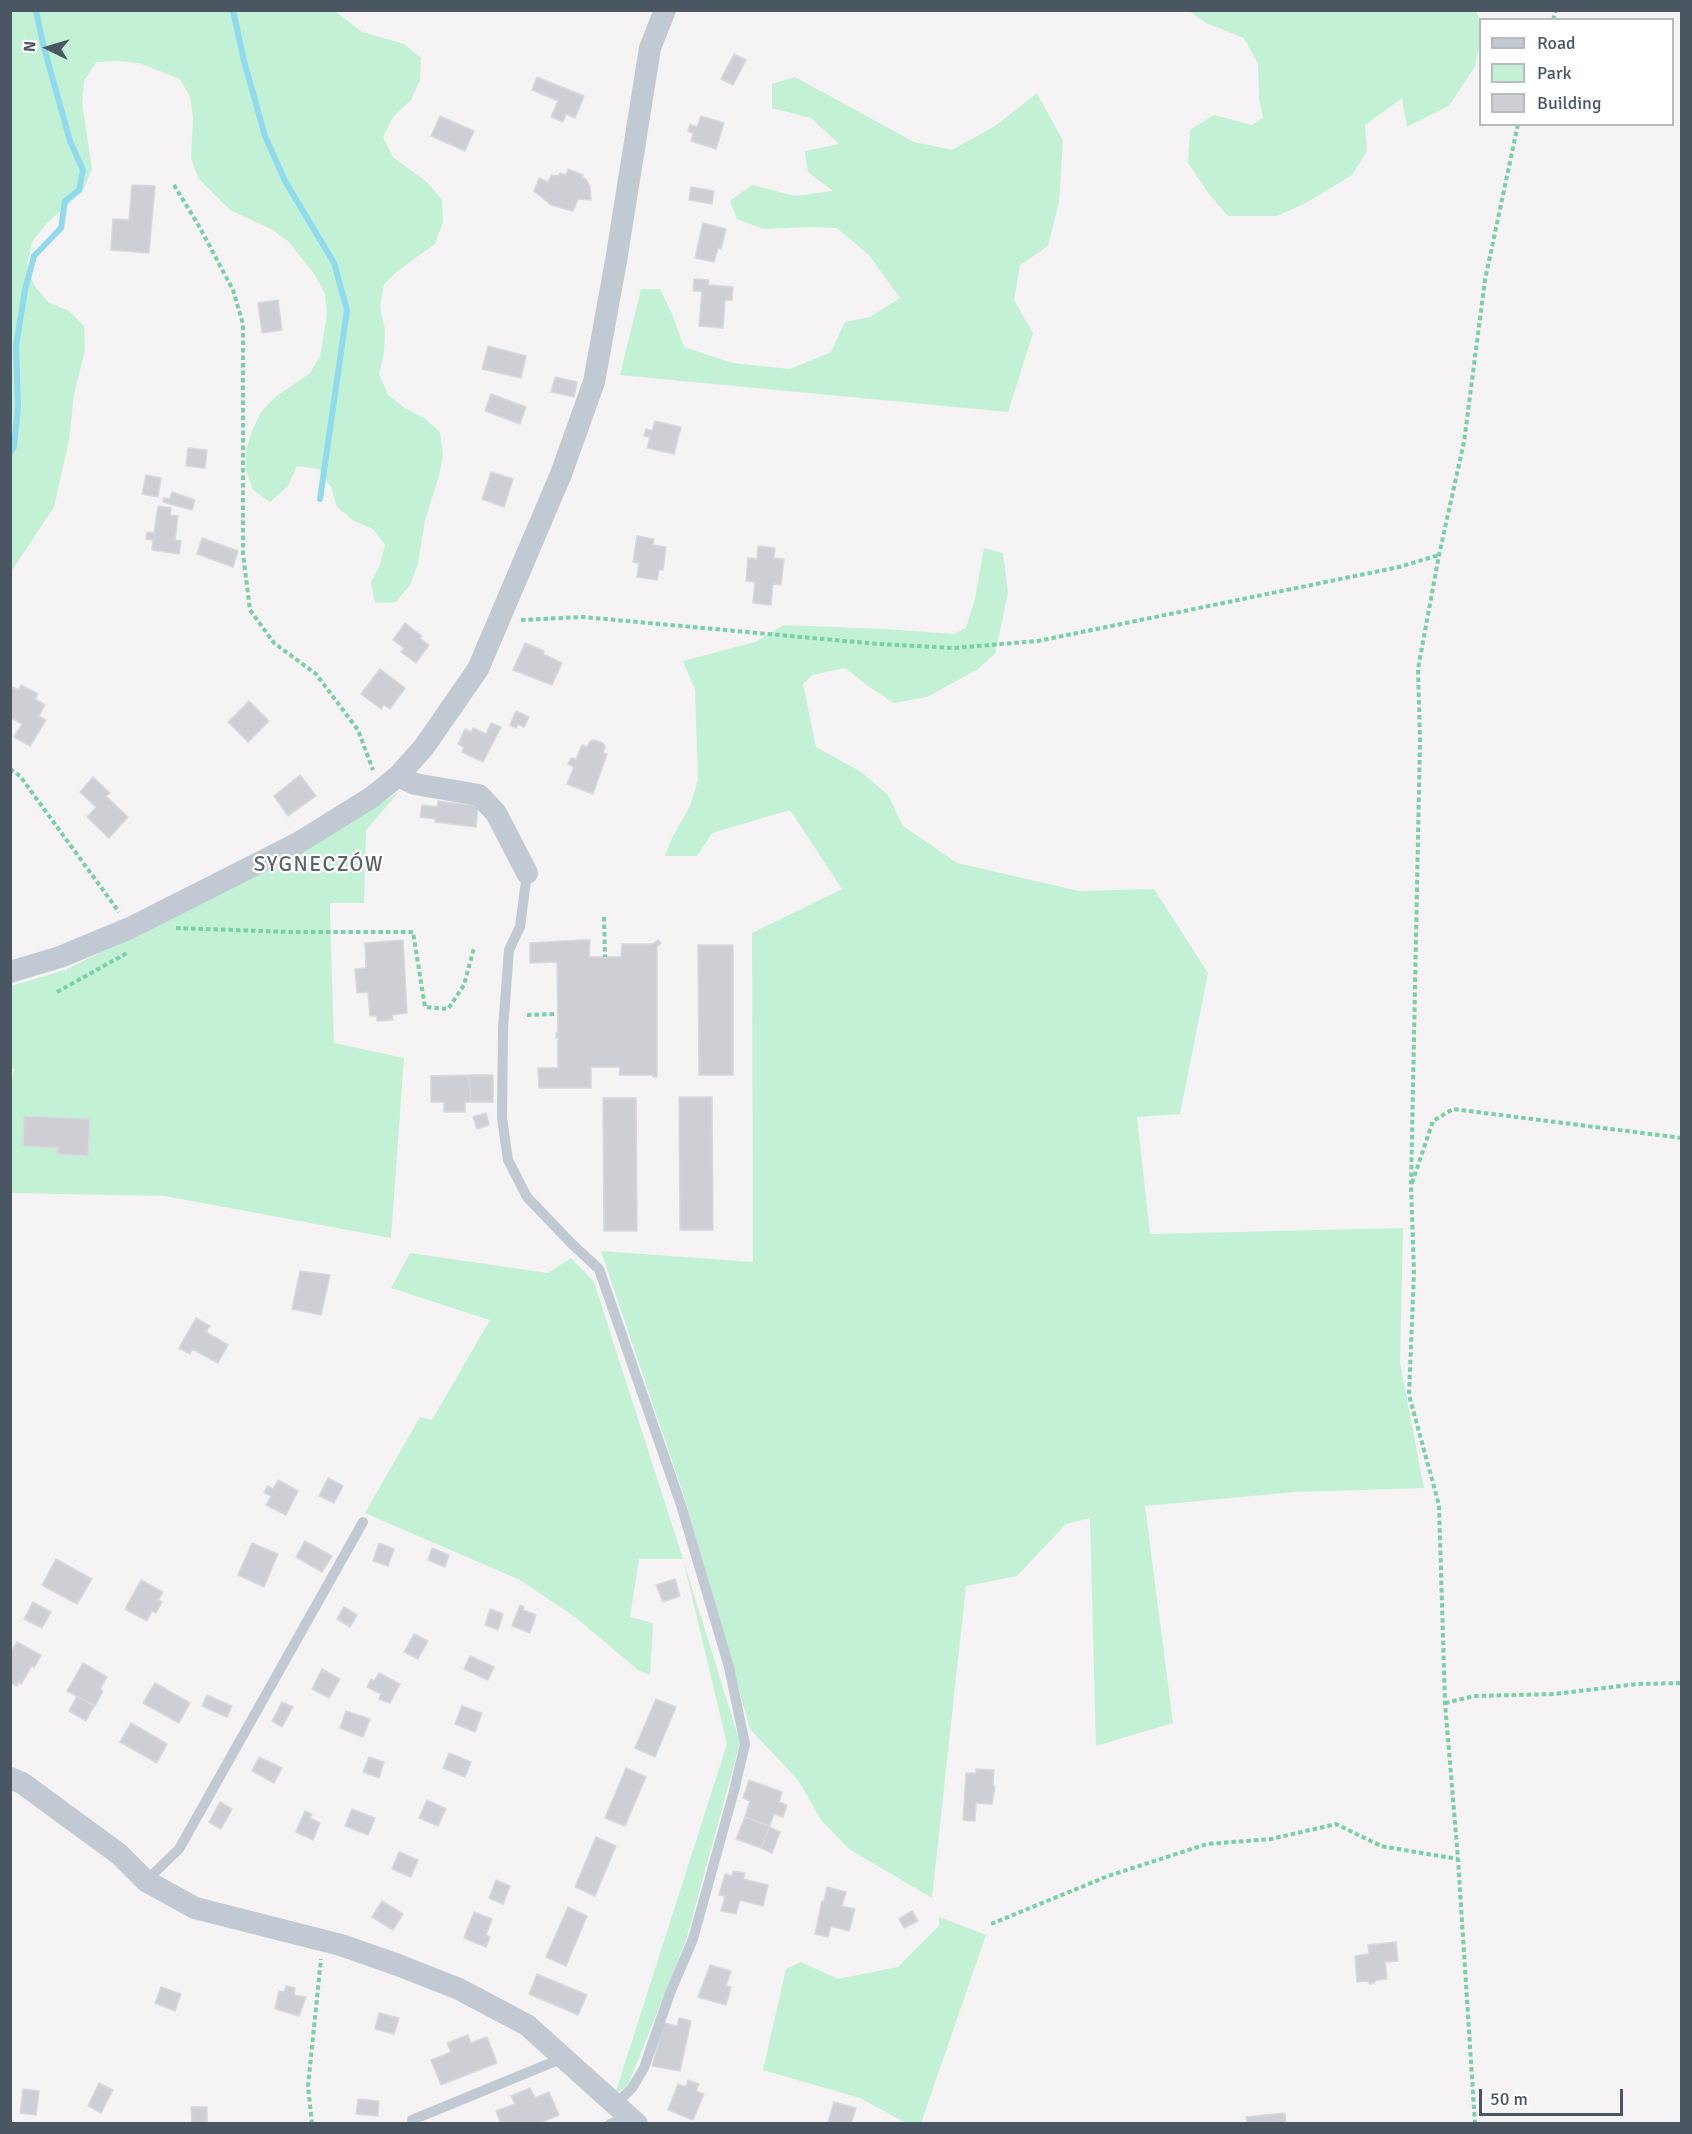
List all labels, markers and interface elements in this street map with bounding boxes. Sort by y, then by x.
north arrow [18,18,78,78]
legend [1479,18,1674,126]
text: Road [1537,32,1576,54]
text: N [20,40,41,53]
text: Park [1537,62,1572,84]
text: Building [1537,92,1601,114]
district label: SYGNECZÓW [254,852,384,878]
scale bar [1482,2077,1626,2115]
text: 50 m [1490,2088,1528,2110]

